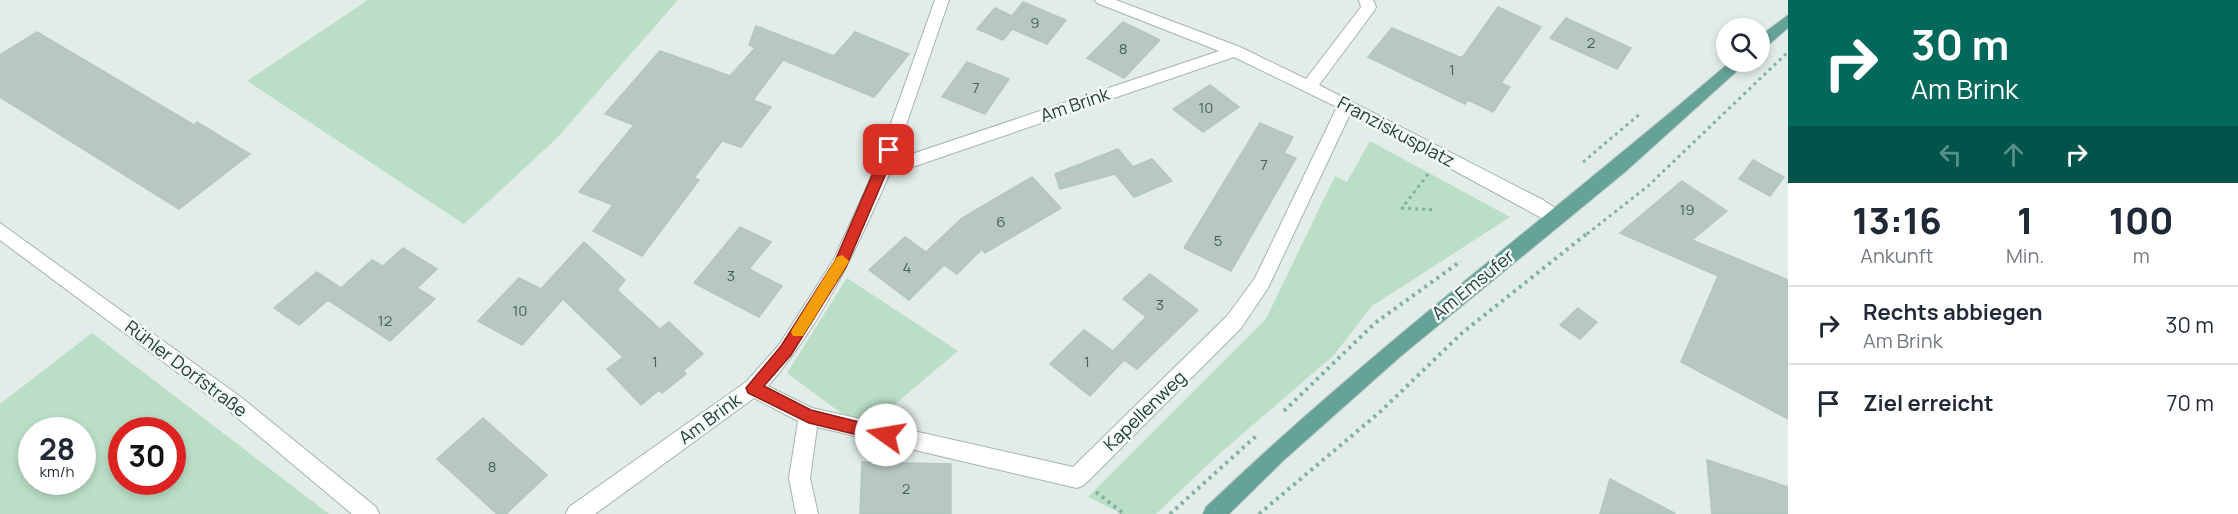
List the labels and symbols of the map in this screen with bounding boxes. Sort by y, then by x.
house number: 9 [1030,12,1040,33]
house number: 2 [1587,32,1595,53]
house number: 8 [1119,38,1127,59]
house number: 1 [1449,59,1455,80]
house number: 7 [972,77,980,98]
street label: Am Brink [1037,81,1113,127]
street label: Franziskusplatz [1334,90,1459,172]
house number: 10 [1199,97,1214,118]
pin [863,124,914,175]
house number: 7 [1260,154,1268,175]
house number: 19 [1679,199,1695,220]
house number: 6 [996,211,1006,232]
house number: 5 [1214,230,1222,251]
street label: Am Emsufer [1426,243,1519,325]
house number: 4 [903,257,912,278]
house number: 3 [727,265,735,286]
house number: 3 [1156,294,1164,315]
house number: 10 [513,300,528,321]
house number: 12 [378,310,392,331]
street label: Rühler Dorfstraße [121,314,253,422]
house number: 1 [652,351,658,372]
house number: 1 [1084,351,1090,372]
street label: Kapellenweg [1098,365,1191,456]
street label: Am Brink [673,387,746,449]
position arrow [854,403,918,467]
speed limit sign: 30 [108,417,186,495]
house number: 8 [488,456,496,477]
house number: 2 [902,478,910,499]

